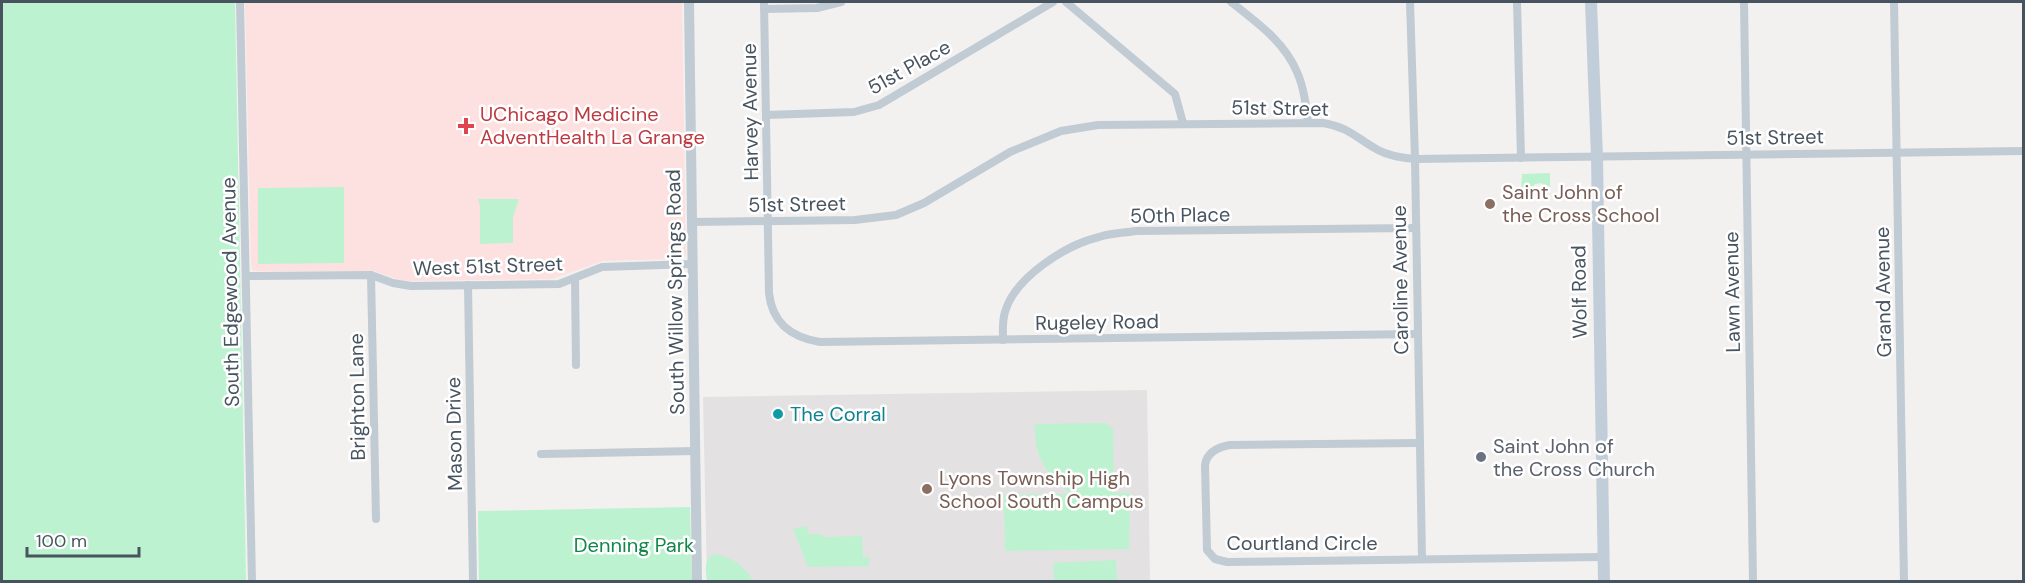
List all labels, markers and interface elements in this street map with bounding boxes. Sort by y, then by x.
street label: 51st Place [863,34,955,100]
street label: Harvey Avenue [736,43,764,181]
street label: 51st Street [1231,94,1329,122]
place label: UChicago Medicine AdventHealth La Grange [480,101,705,150]
marker: UChicago Medicine AdventHealth La Grange [457,117,475,135]
street label: 51st Street [1726,123,1824,151]
street label: South Willow Springs Road [660,169,690,415]
street label: South Edgewood Avenue [215,177,245,407]
place label: Saint John of the Cross School [1502,179,1659,228]
street label: 51st Street [748,190,846,218]
marker: Saint John of the Cross School [1483,197,1497,211]
street label: 50th Place [1130,201,1230,229]
street label: Caroline Avenue [1386,205,1414,355]
street label: Grand Avenue [1869,226,1897,358]
street label: Lawn Avenue [1718,231,1746,353]
street label: Wolf Road [1565,245,1593,339]
street label: West 51st Street [412,250,564,282]
street label: Rugeley Road [1035,308,1159,336]
street label: Brighton Lane [343,333,371,461]
street label: Mason Drive [440,377,468,491]
place label: The Corral [790,401,886,427]
marker: The Corral [771,407,785,421]
place label: Saint John of the Cross Church [1493,433,1655,482]
marker: Saint John of the Cross Church [1474,450,1488,464]
place label: Lyons Township High School South Campus [939,465,1144,514]
marker: Lyons Township High School South Campus [920,482,934,496]
scale bar [27,520,140,558]
text: 100 m [36,529,87,553]
street label: Courtland Circle [1227,530,1378,556]
park label: Denning Park [574,532,694,558]

